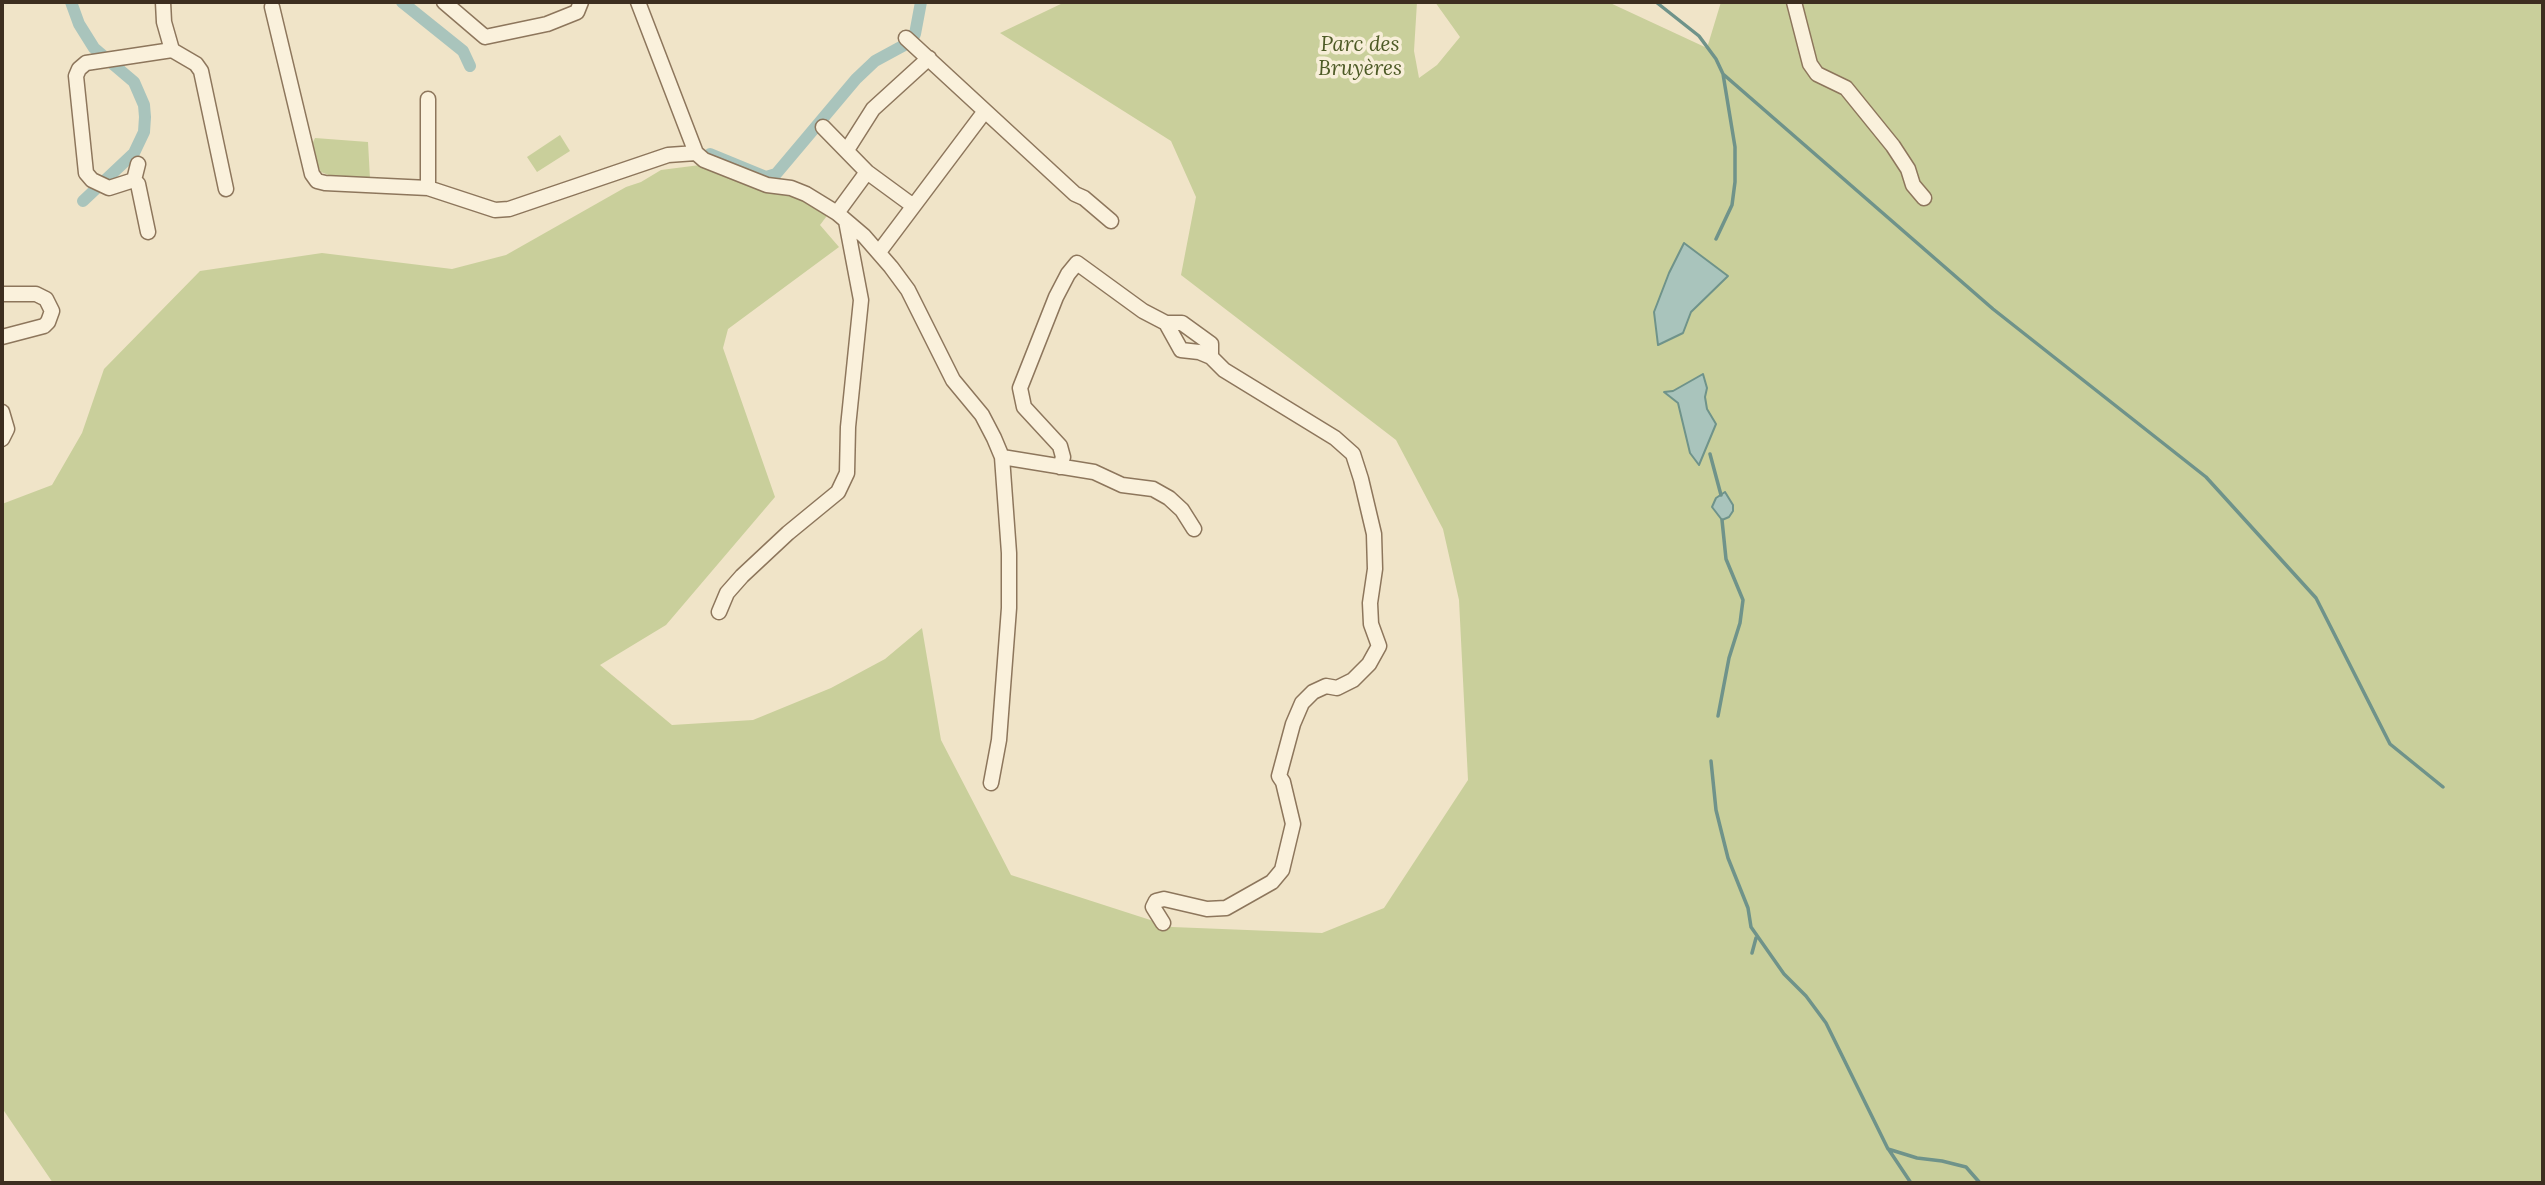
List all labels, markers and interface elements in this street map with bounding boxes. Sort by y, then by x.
park label: Parc des Bruyères [1318,32,1402,82]

